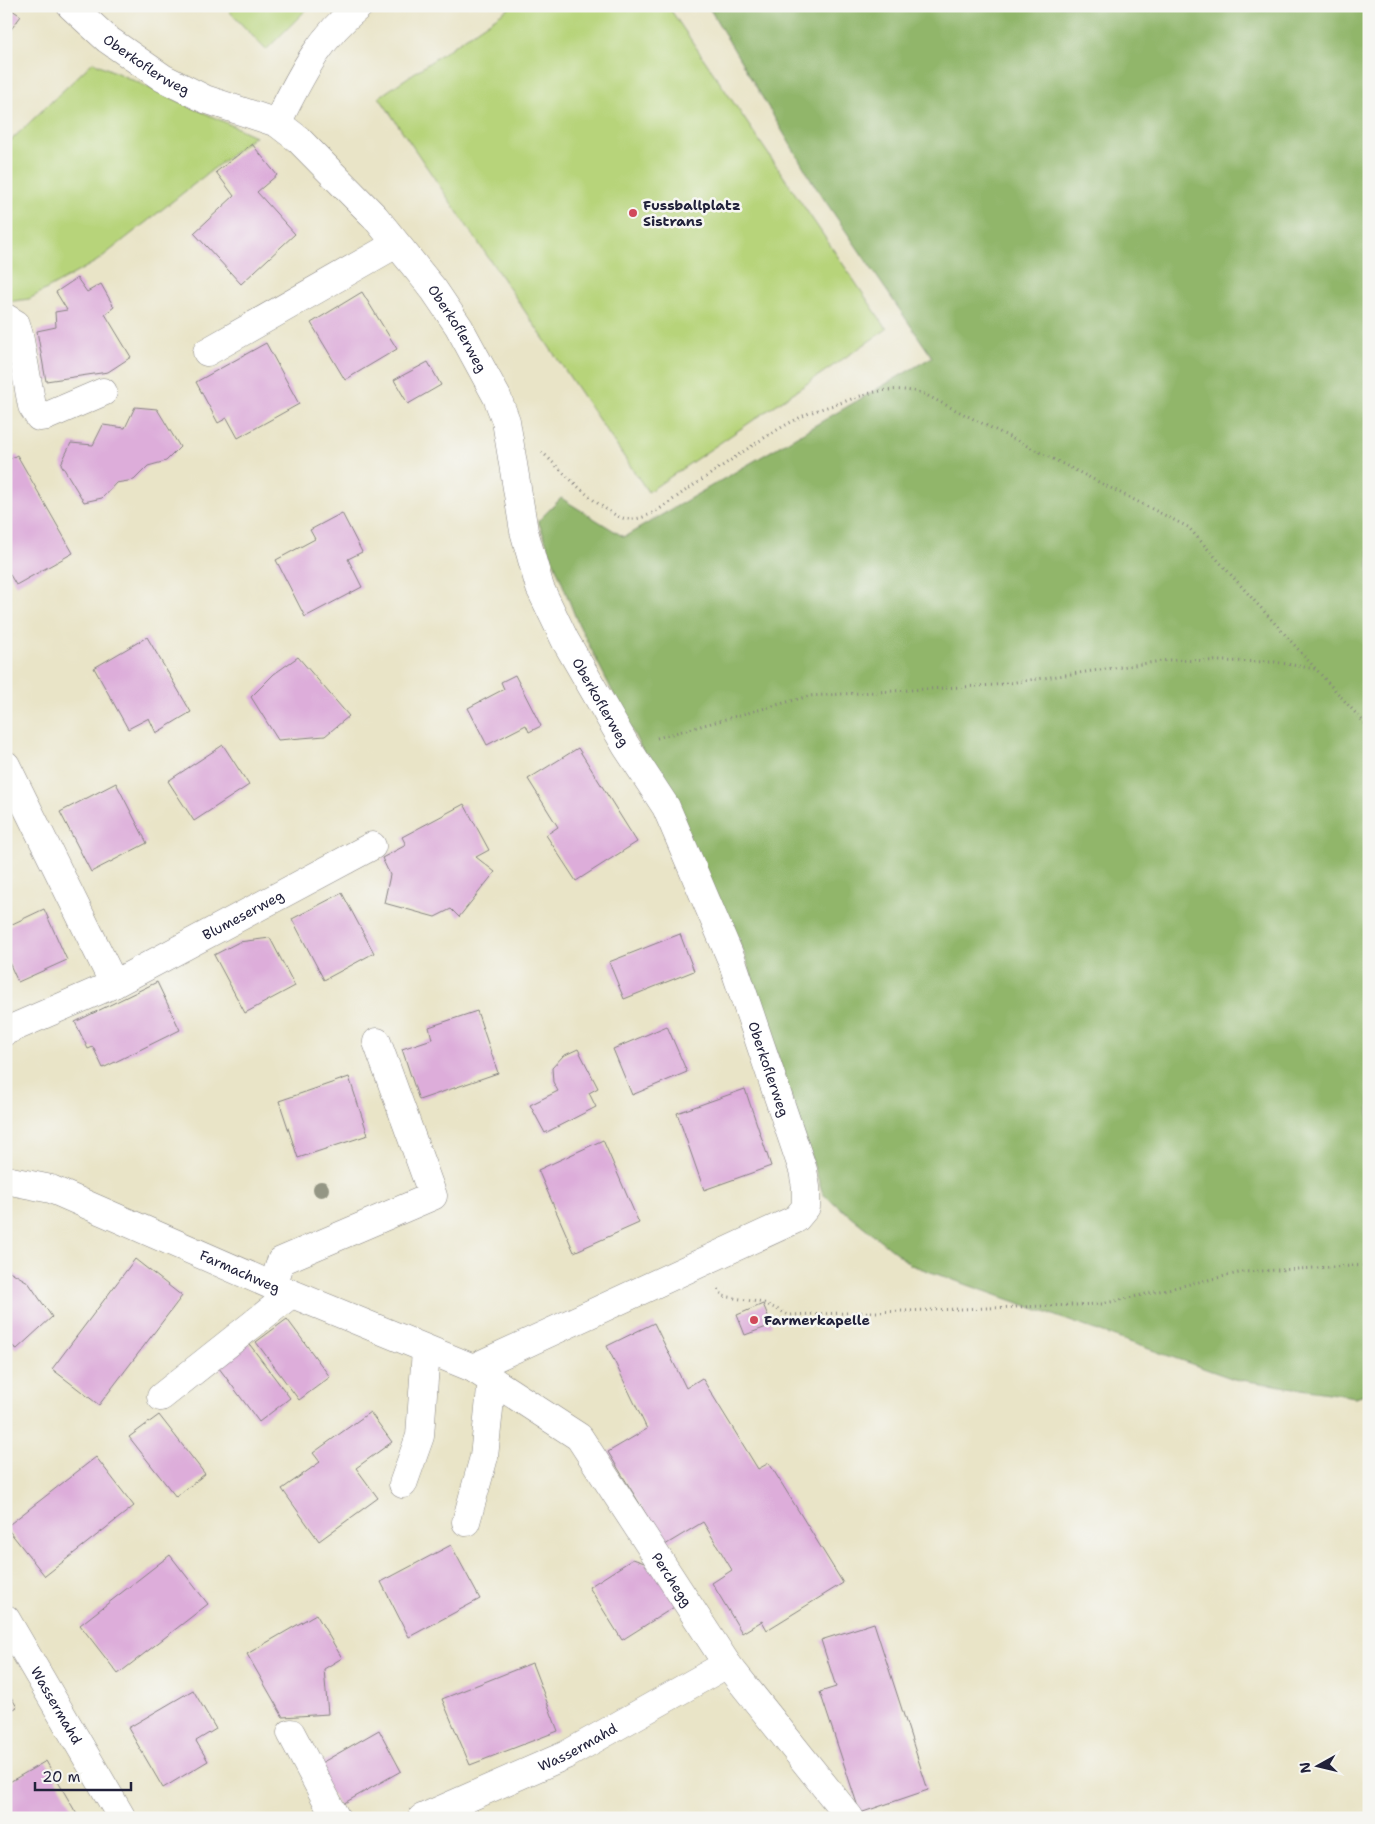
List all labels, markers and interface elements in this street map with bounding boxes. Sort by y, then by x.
street label: Oberkoflerweg [100,30,193,99]
place label: Fussballplatz Sistrans [643,196,741,230]
marker: Fussballplatz Sistrans [627,207,639,219]
street label: Oberkoflerweg [424,281,491,376]
street label: Oberkoflerweg [568,655,634,750]
street label: Blumeserweg [199,886,287,944]
street label: Oberkoflerweg [744,1019,793,1119]
street label: Farmachweg [197,1246,283,1297]
place label: Farmerkapelle [764,1311,870,1329]
marker: Farmerkapelle [748,1314,760,1326]
street label: Perchegg [648,1549,696,1610]
street label: Wassermahd [27,1663,86,1748]
street label: Wassermahd [535,1719,620,1775]
north arrow [1292,1742,1342,1792]
scale bar [35,1759,131,1791]
text: N [1295,1761,1315,1775]
text: 20 m [42,1767,81,1787]

